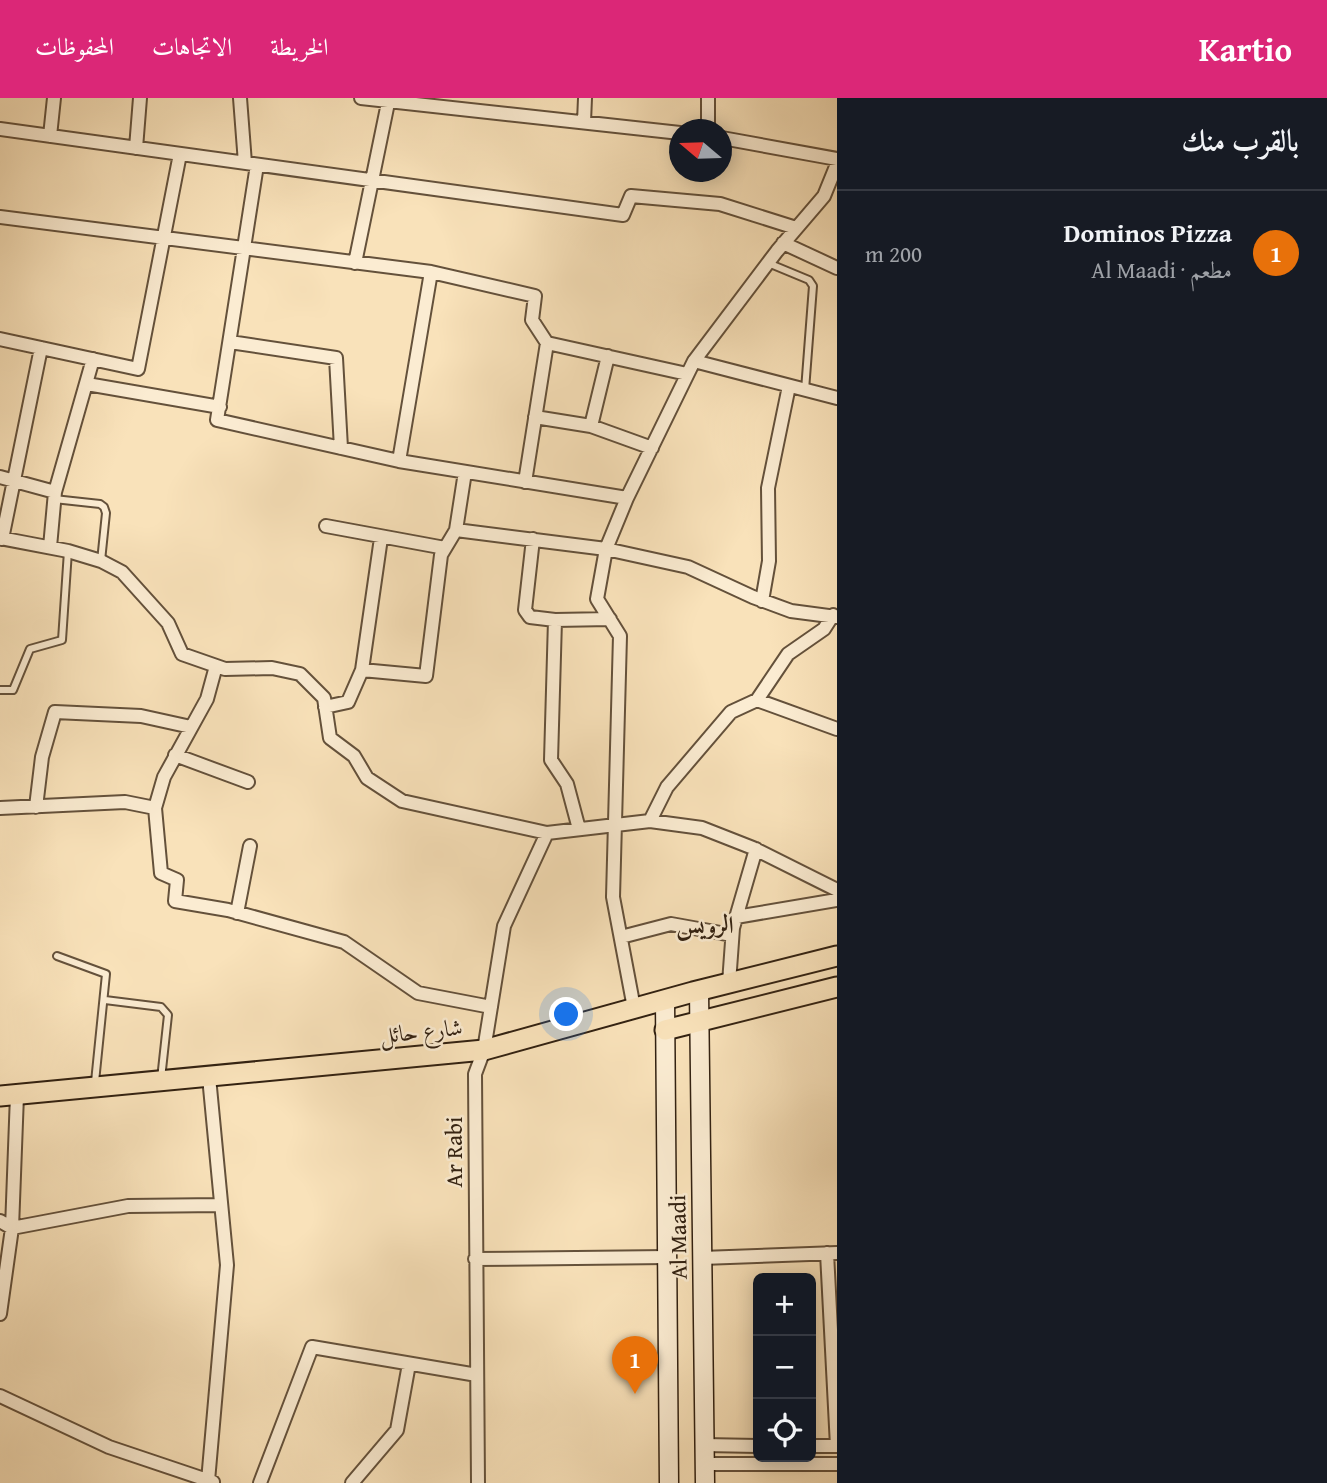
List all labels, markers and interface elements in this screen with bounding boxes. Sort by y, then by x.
text: Kartio [1199,25,1292,73]
text: المحفوظات [35,29,114,64]
text: الاتجاهات [152,29,232,64]
text: الخريطة [270,29,329,64]
text: بالقرب منك [1182,118,1299,162]
north arrow [669,119,732,182]
text: Dominos Pizza [1063,213,1232,252]
text: 200 m [865,237,922,270]
text: 1 [1270,237,1282,270]
text: مطعم · Al Maadi [1091,253,1232,286]
district label: الرويس [676,907,734,942]
your location [549,997,583,1031]
street label: شارع حائل [378,1010,465,1055]
street label: Ar Rabi [437,1117,470,1187]
street label: Al Maadi [660,1194,695,1280]
map controls [753,1273,816,1462]
button: + [753,1273,816,1336]
pin: 1 [612,1336,658,1394]
button: − [753,1336,816,1399]
button: locate [753,1399,816,1462]

